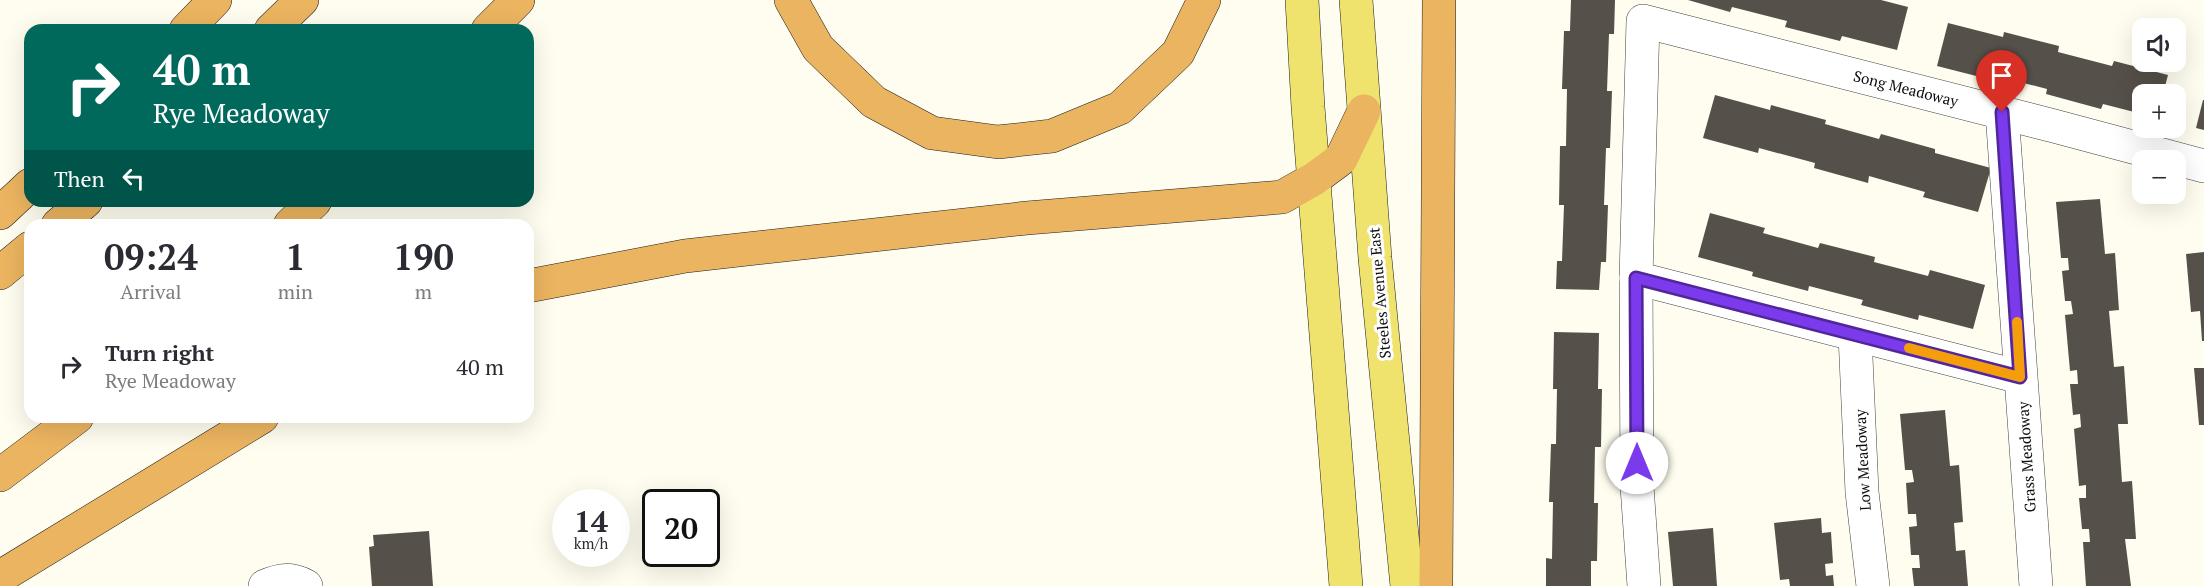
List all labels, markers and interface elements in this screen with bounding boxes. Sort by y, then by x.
map controls [2132,18,2186,204]
button: sound [2132,18,2186,72]
text: 40 m [153,41,251,97]
icon: right [54,48,132,126]
pin [1976,50,2027,112]
icon: arrive [1985,59,2018,92]
street label: Song Meadoway [1851,65,1961,111]
button: + [2132,84,2186,138]
text: Rye Meadoway [153,95,330,131]
button: − [2132,150,2186,204]
icon: left [117,162,150,195]
text: Then [54,164,105,193]
street label: Steeles Avenue East [1363,226,1395,359]
text: 09:24 [104,233,198,280]
text: 1 [285,233,306,280]
text: 190 [393,233,454,280]
text: Arrival [120,278,182,305]
text: min [278,278,313,305]
text: m [415,278,432,305]
text: Turn right [105,338,214,367]
icon: right [54,350,87,383]
text: 40 m [456,352,504,381]
text: Rye Meadoway [105,367,236,394]
street label: Grass Meadoway [2012,401,2040,513]
street label: Low Meadoway [1849,408,1875,511]
position arrow [1605,431,1669,495]
speed limit sign: 20 [642,489,720,567]
text: 14 [574,501,608,541]
text: km/h [574,533,608,553]

